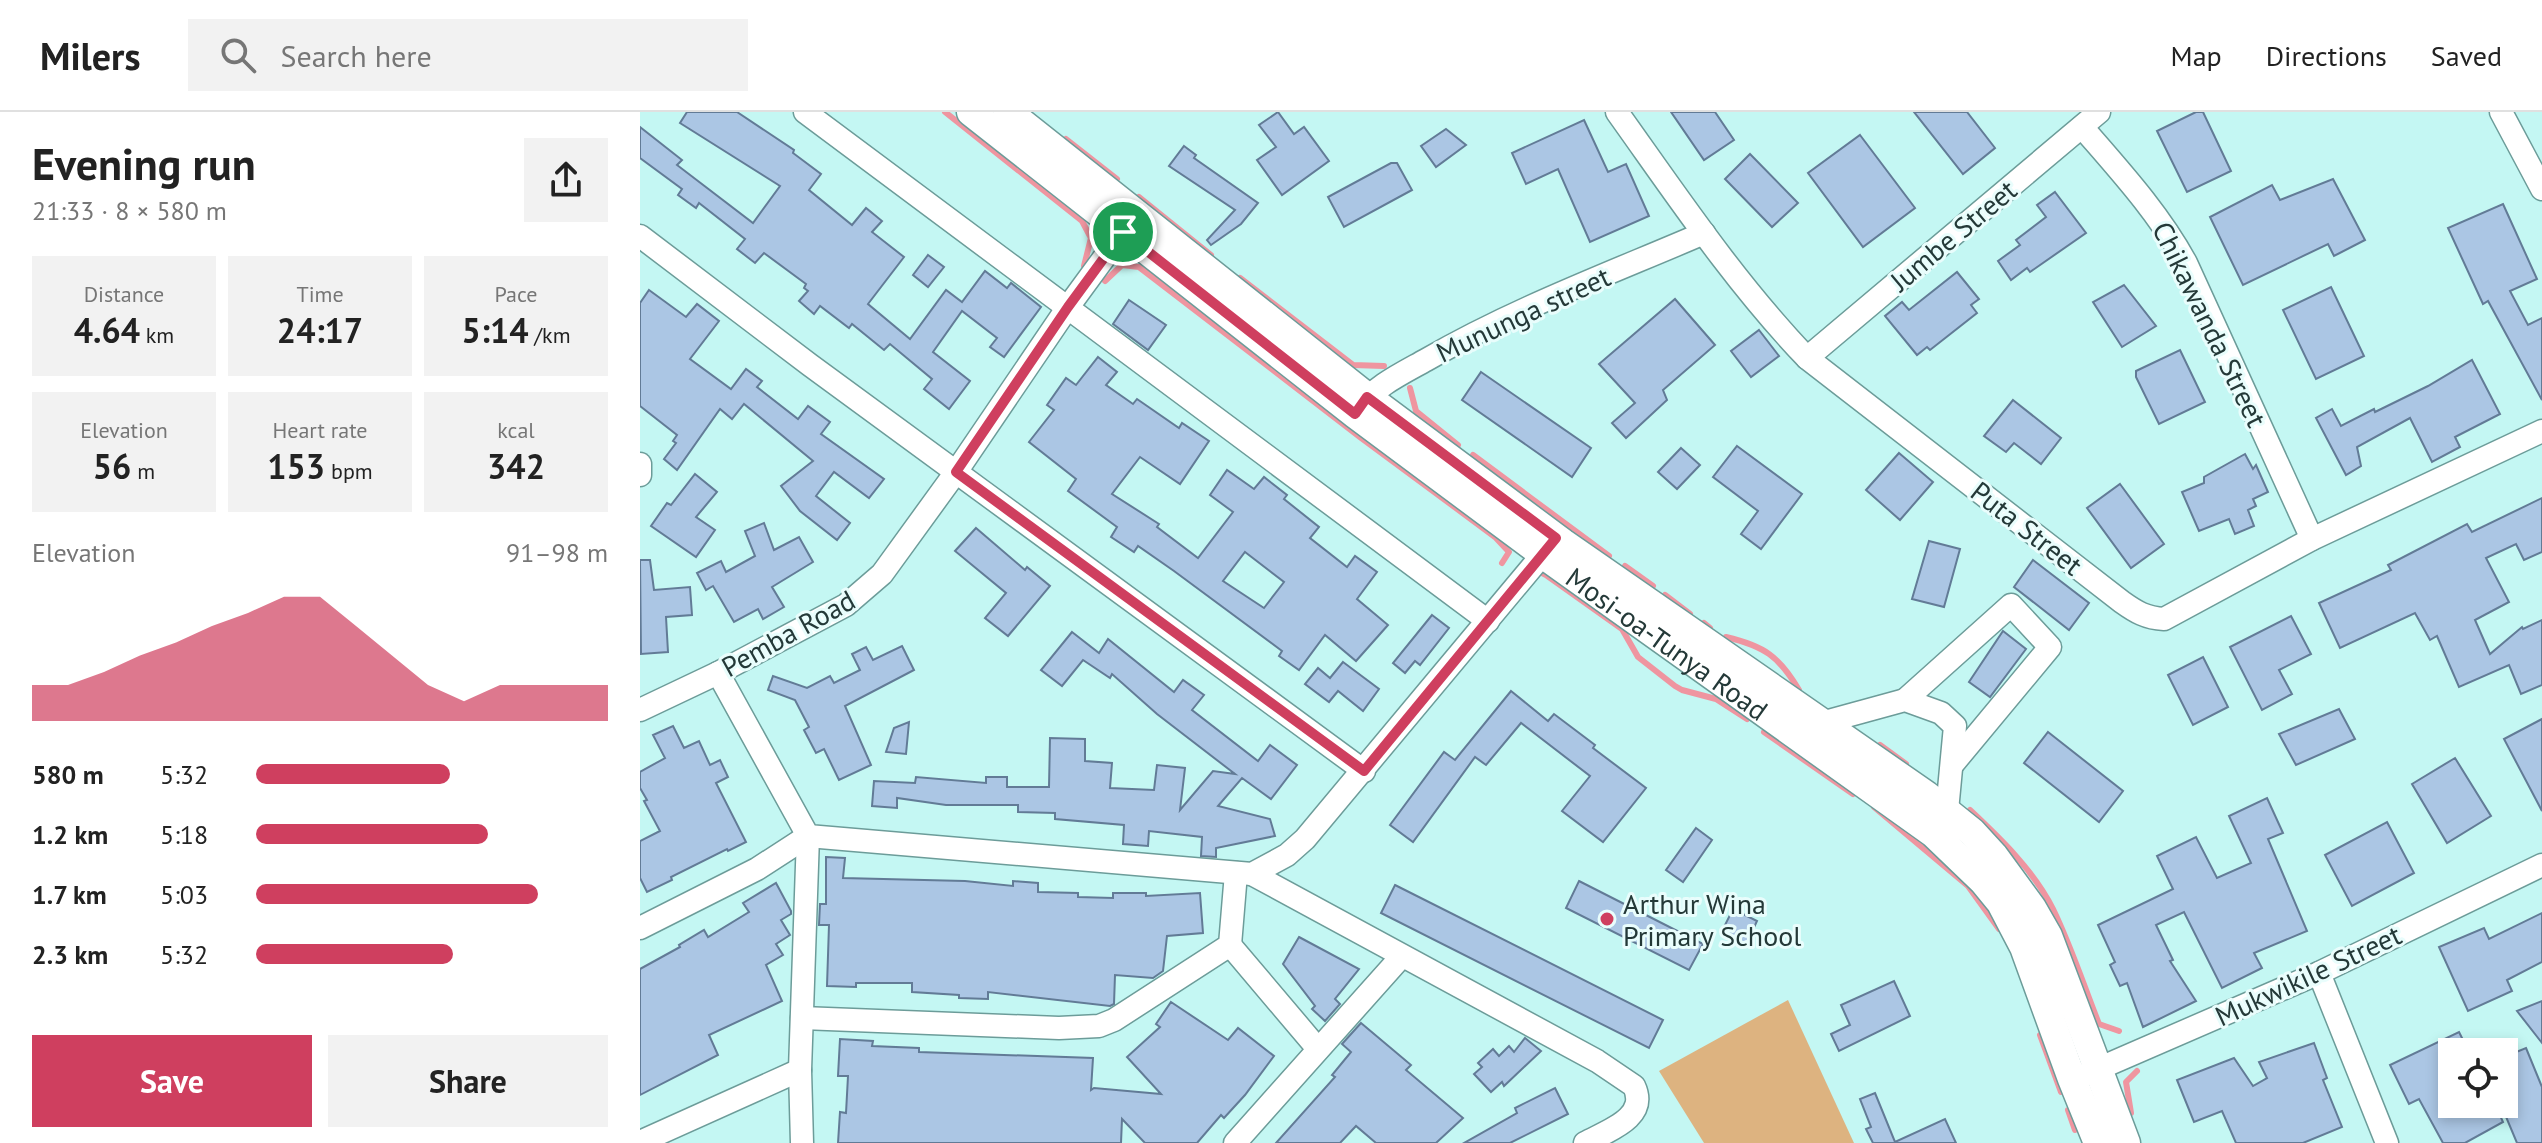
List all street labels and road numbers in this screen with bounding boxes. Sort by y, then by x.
street label: Jumbe Street [1881,171,2024,299]
street label: Chikawanda Street [2144,215,2276,433]
street label: Mununga street [1430,257,1616,370]
street label: Puta Street [1964,473,2091,584]
street label: Mosi-oa-Tunya Road [1559,558,1776,728]
street label: Pemba Road [715,581,861,685]
street label: Mukwikile Street [2209,916,2407,1034]

